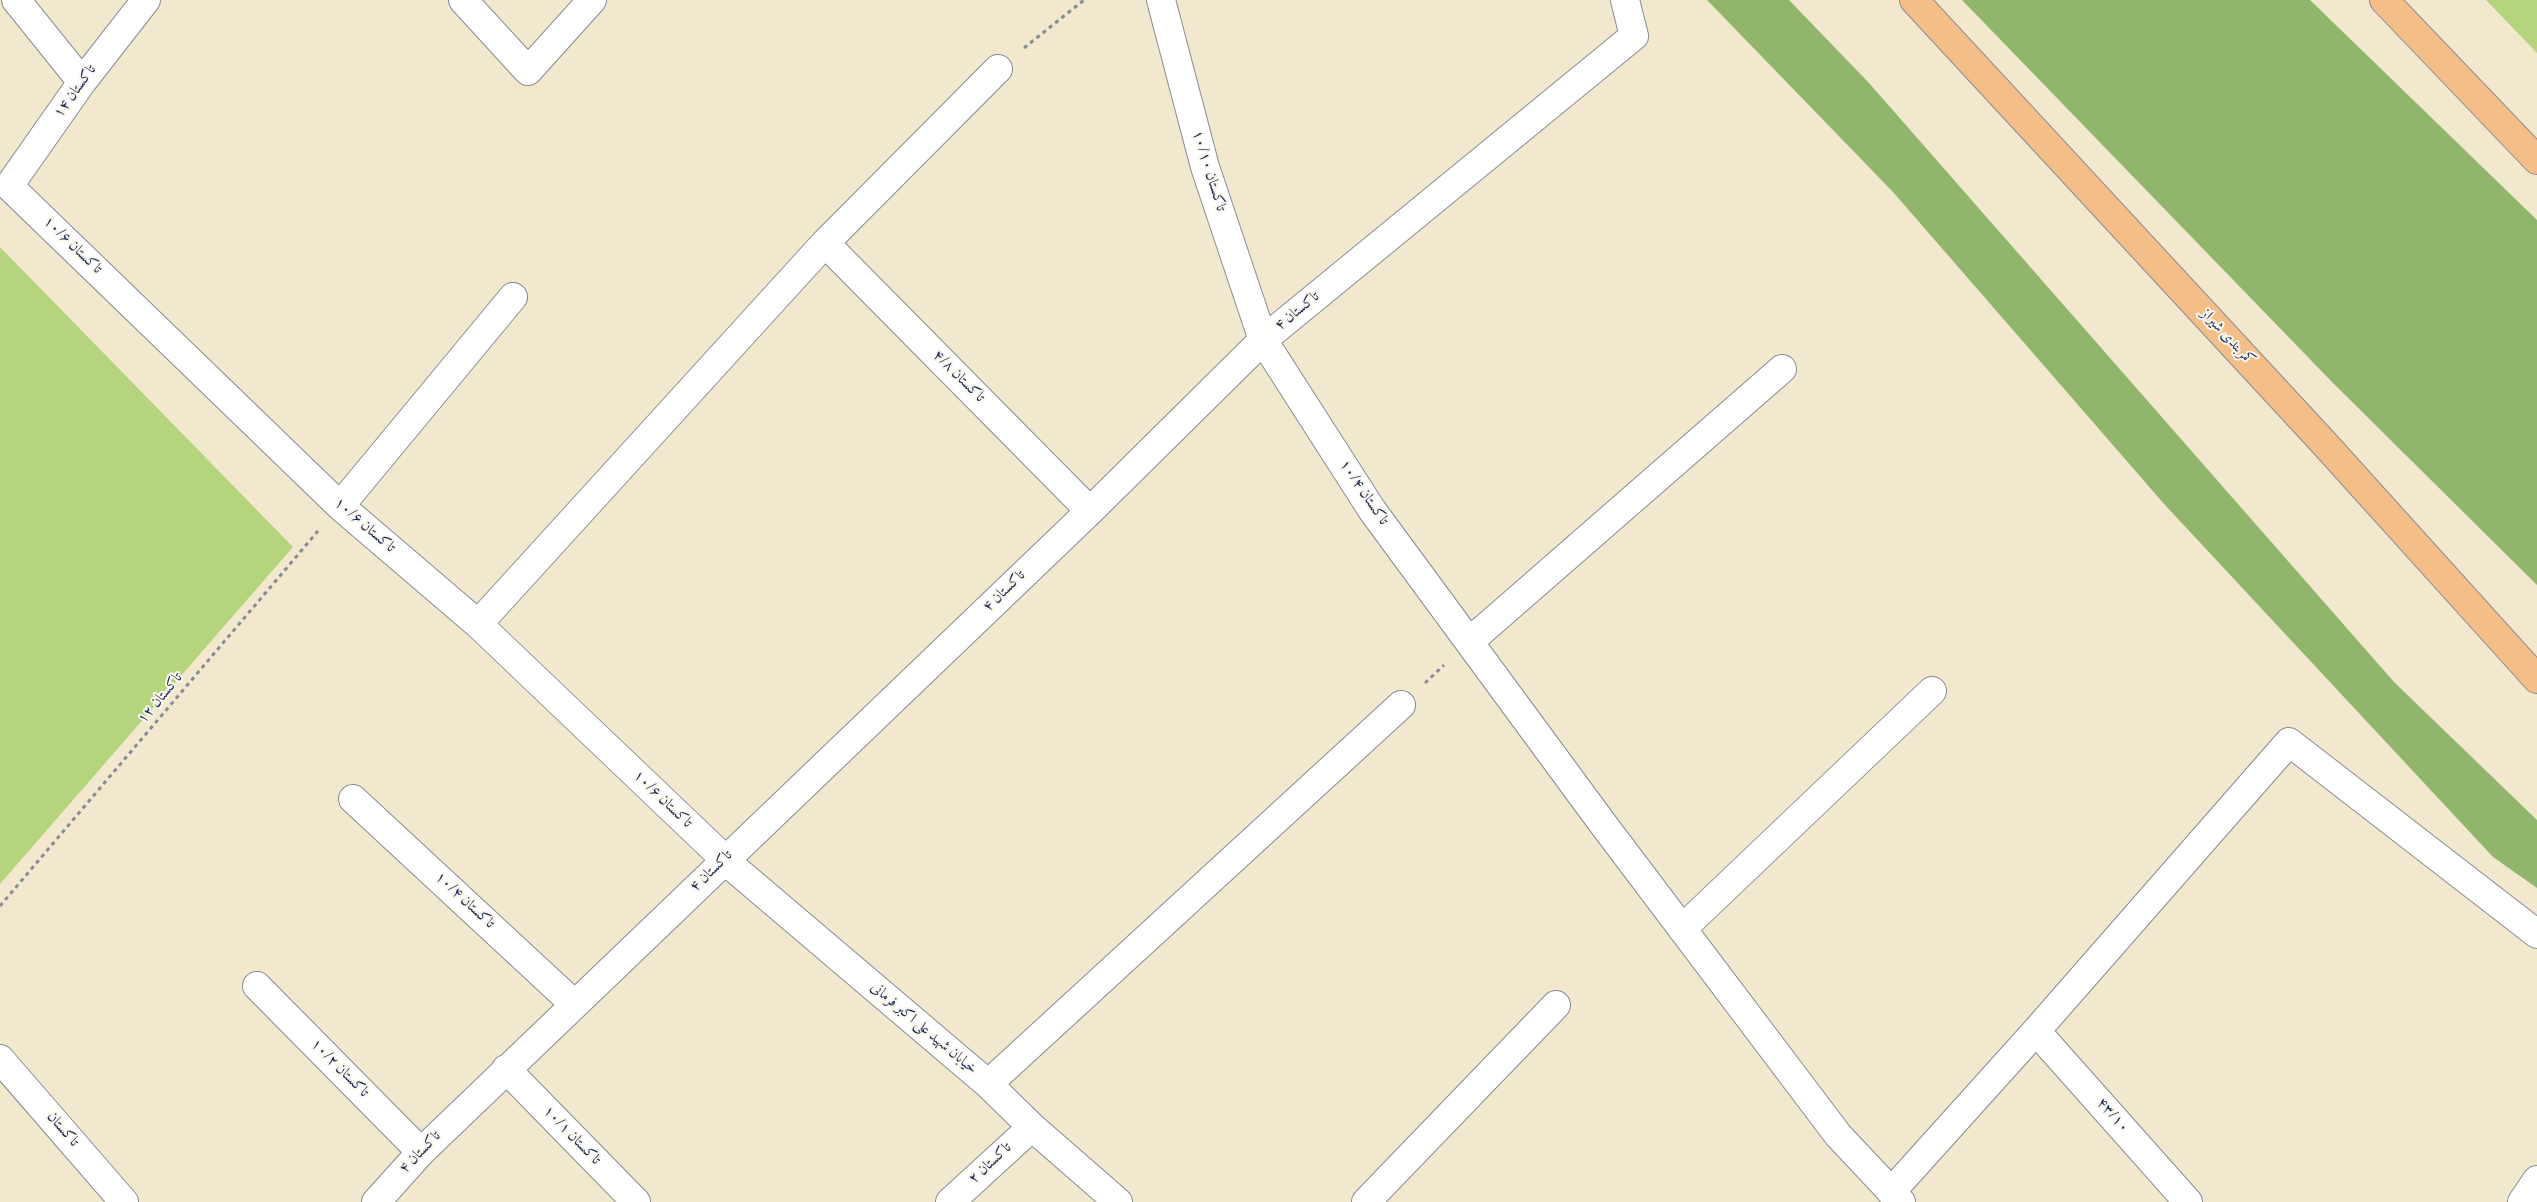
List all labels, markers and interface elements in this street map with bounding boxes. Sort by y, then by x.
street label: تاکستان ۱۴ [51,62,101,122]
street label: تاکستان ۱۰/۱۰ [1187,128,1229,214]
street label: تاکستان ۱۰/۶ [39,213,105,279]
street label: تاکستان ۴ [1272,289,1324,335]
street label: کمربندی شیراز [2196,306,2258,370]
street label: تاکستان ۴/۸ [928,347,988,407]
street label: تاکستان ۱۰/۴ [1335,457,1391,529]
street label: تاکستان ۱۰/۶ [330,495,398,557]
street label: تاکستان ۴ [980,567,1030,617]
street label: تاکستان ۱۲ [135,670,187,728]
street label: تاکستان ۱۰/۶ [629,767,695,833]
street label: تاکستان ۴ [687,847,737,897]
street label: تاکستان ۱۰/۴ [430,869,498,933]
street label: خیابان شهید علی اکبر فرمانی [866,979,980,1079]
street label: تاکستان ۱۰/۲ [306,1036,372,1102]
street label: ۴۳/۱۰ [2092,1095,2132,1137]
street label: تاکستان ۱۰/۱ [538,1103,604,1169]
street label: تاکستان [42,1109,82,1151]
street label: تاکستان ۴ [396,1128,446,1178]
street label: تاکستان ۲ [966,1140,1016,1188]

